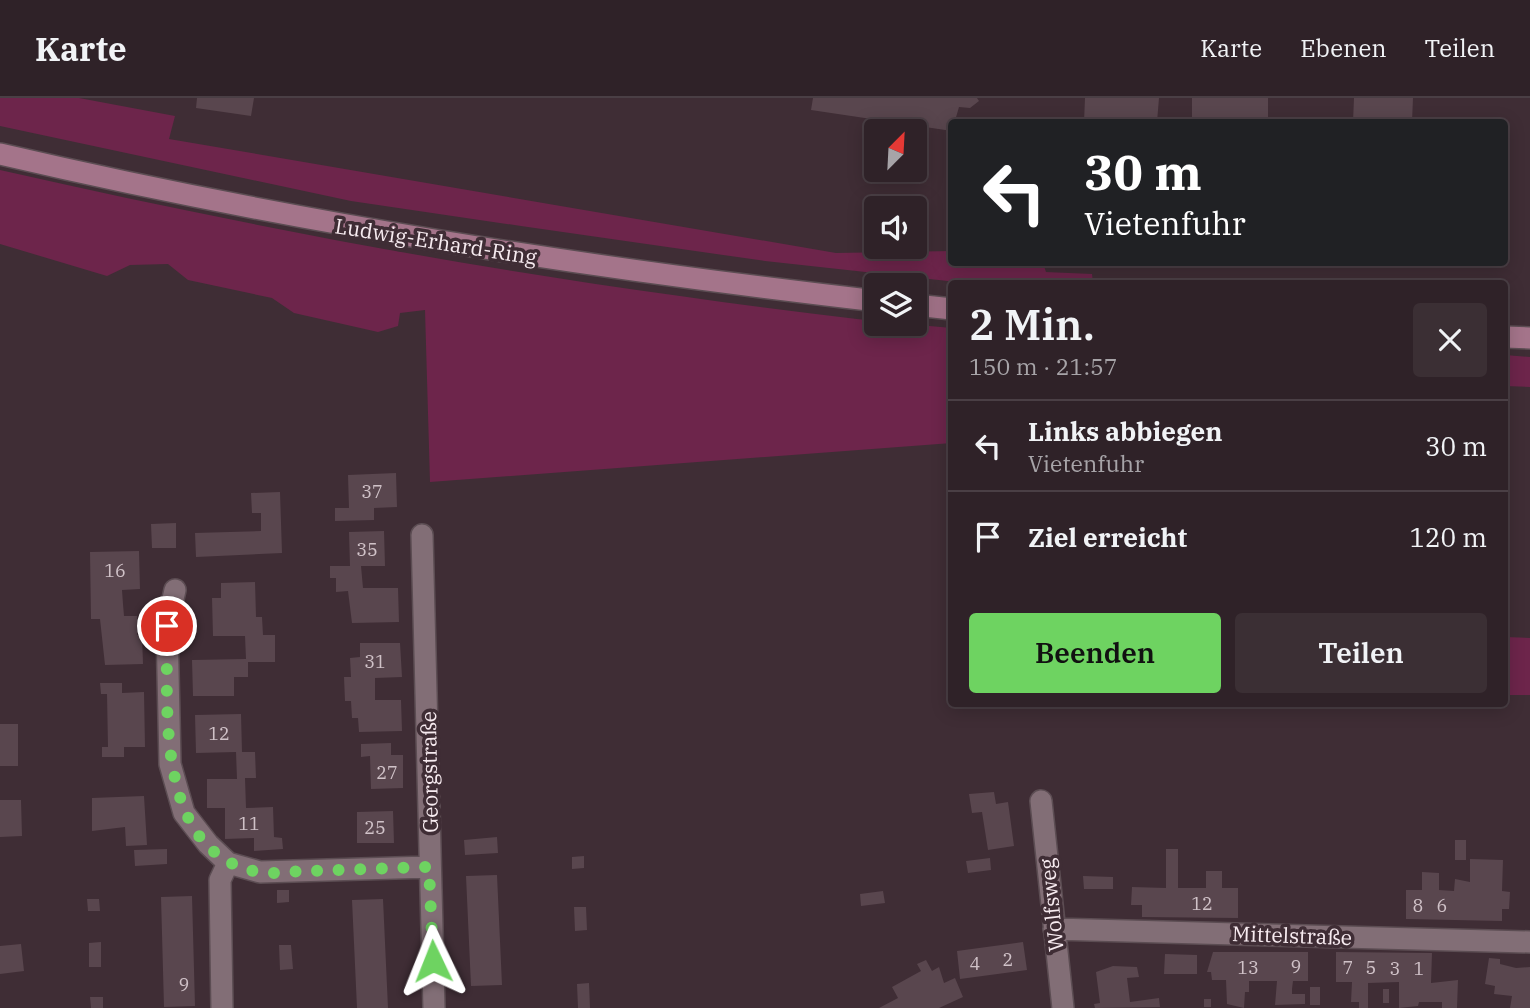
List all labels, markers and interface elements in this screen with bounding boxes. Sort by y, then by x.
text: Karte [35,27,127,70]
text: Karte [1200,32,1262,64]
text: Ebenen [1300,32,1387,64]
text: Teilen [1425,32,1495,64]
north arrow [864,119,928,182]
map controls [864,119,927,336]
text: 30 m [1084,140,1202,203]
icon: left [969,147,1060,238]
button: sound [864,196,927,259]
text: Vietenfuhr [1084,202,1246,244]
street label: Ludwig-Erhard-Ring [333,211,539,271]
button: layers [864,273,927,336]
text: 2 Min. [969,297,1095,352]
button: close [1413,303,1487,377]
text: 150 m · 21:57 [969,351,1118,381]
text: Links abbiegen [1028,414,1223,448]
icon: left [969,427,1007,465]
text: 30 m [1425,429,1487,463]
text: Vietenfuhr [1028,448,1144,478]
house number: 37 [361,480,383,503]
icon: arrive [969,518,1007,556]
text: Ziel erreicht [1028,520,1187,554]
text: 120 m [1409,520,1487,554]
house number: 35 [356,538,378,561]
house number: 16 [104,559,126,582]
pin [137,596,197,656]
icon: arrive [148,607,186,645]
button: Beenden [969,613,1221,693]
button: Teilen [1235,613,1487,693]
house number: 31 [364,650,386,673]
street label: Georgstraße [414,711,444,833]
house number: 12 [208,722,230,745]
house number: 27 [376,761,398,784]
house number: 11 [238,812,260,835]
house number: 25 [364,816,386,839]
street label: Wolfsweg [1032,856,1070,953]
house number: 12 [1191,892,1213,915]
house number: 8 [1413,894,1423,917]
house number: 6 [1437,894,1447,917]
street label: Mittelstraße [1231,919,1353,951]
position arrow [396,924,470,998]
house number: 2 [1003,948,1013,971]
house number: 4 [970,952,980,975]
house number: 9 [1291,955,1301,978]
house number: 13 [1237,956,1259,979]
house number: 7 [1343,956,1353,979]
house number: 5 [1366,956,1376,979]
house number: 3 [1390,957,1400,980]
house number: 1 [1414,957,1424,980]
house number: 9 [179,973,189,996]

